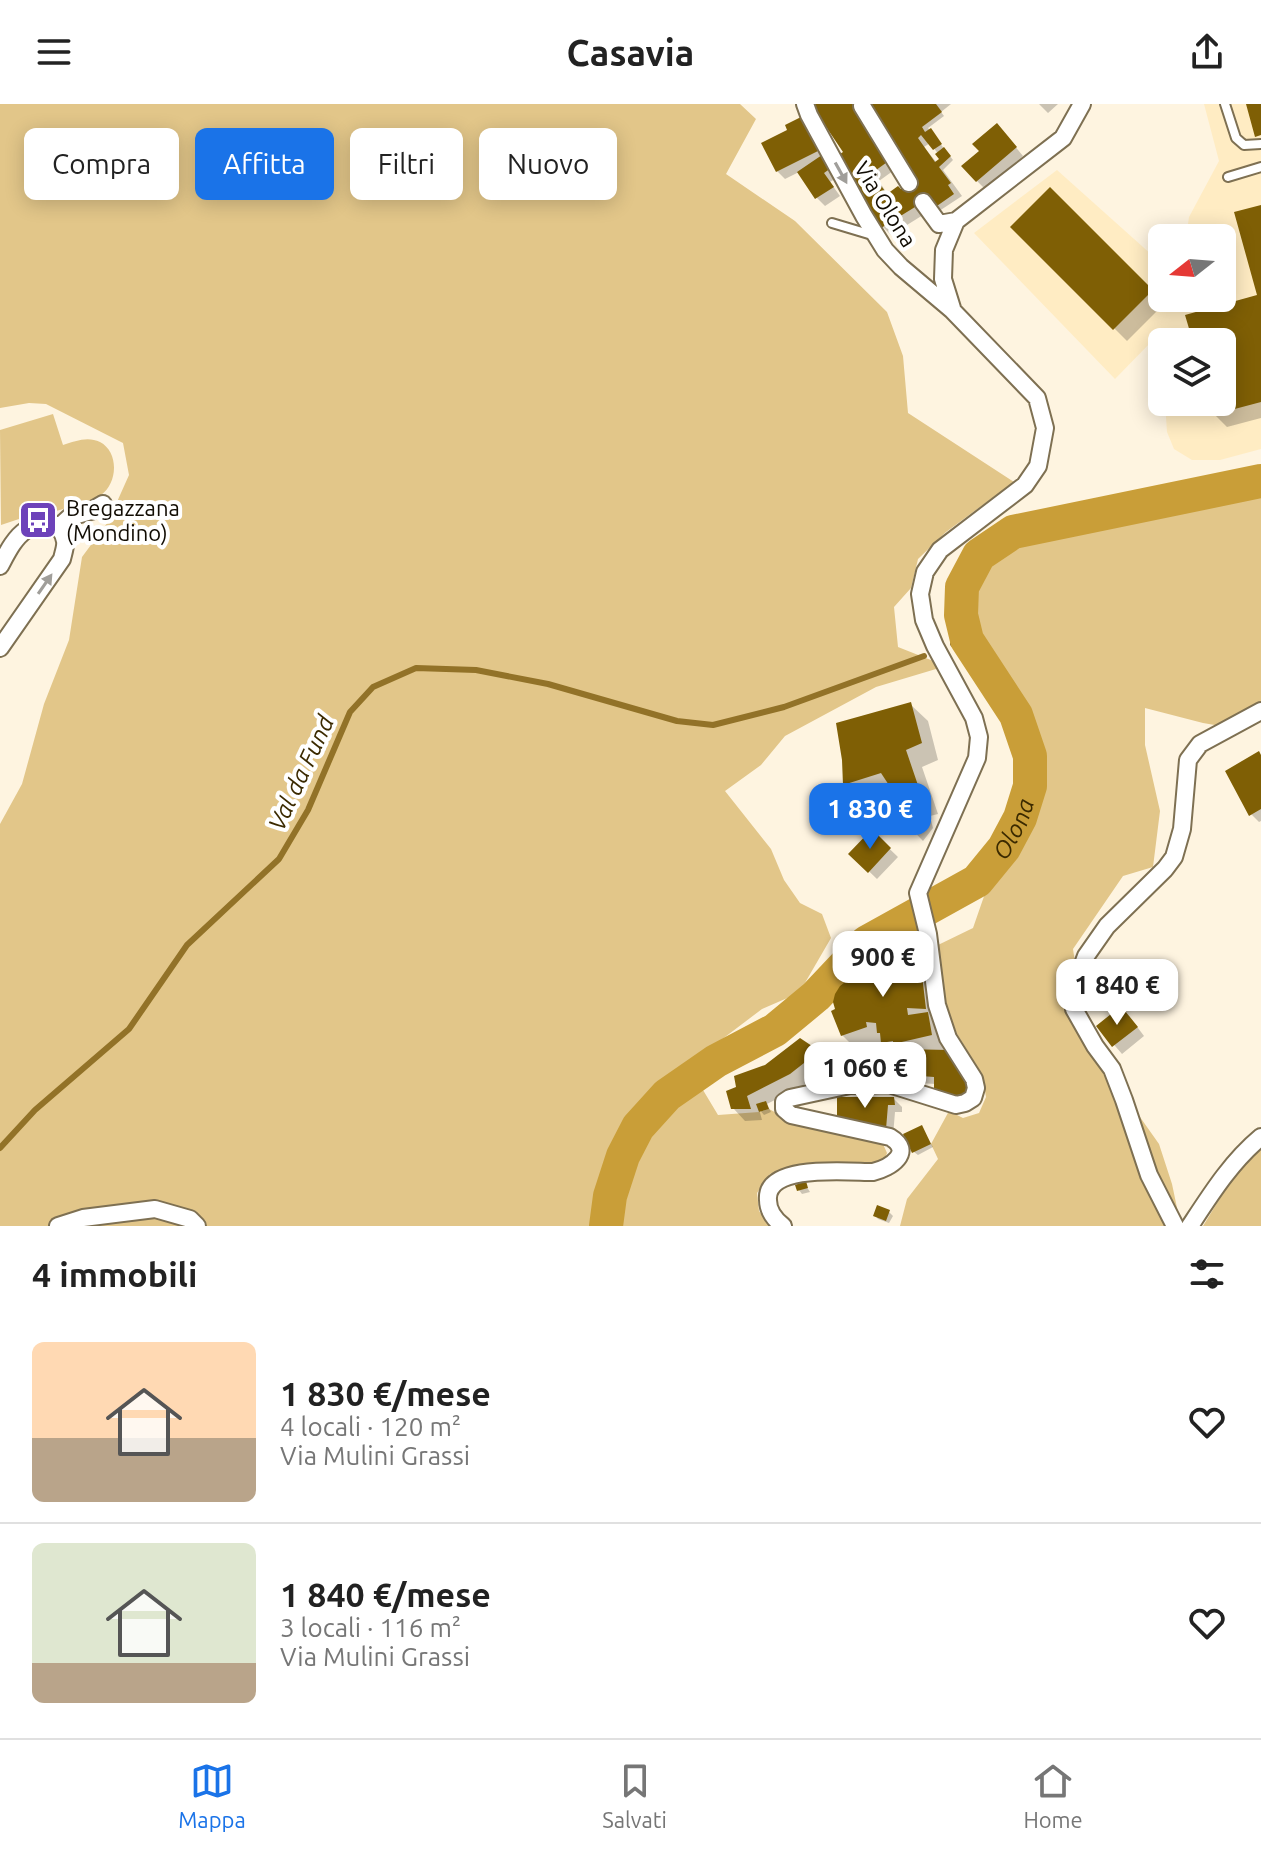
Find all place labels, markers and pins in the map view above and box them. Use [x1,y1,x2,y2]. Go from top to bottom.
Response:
place label: Bregazzana (Mondino) [66,495,180,546]
bus stop icon: Bregazzana (Mondino) [17,499,59,541]
pin: 1 830 € [796,783,944,851]
pin: 900 € [827,931,939,999]
pin: 1 840 € [1043,959,1191,1027]
pin: 1 060 € [791,1042,939,1110]

